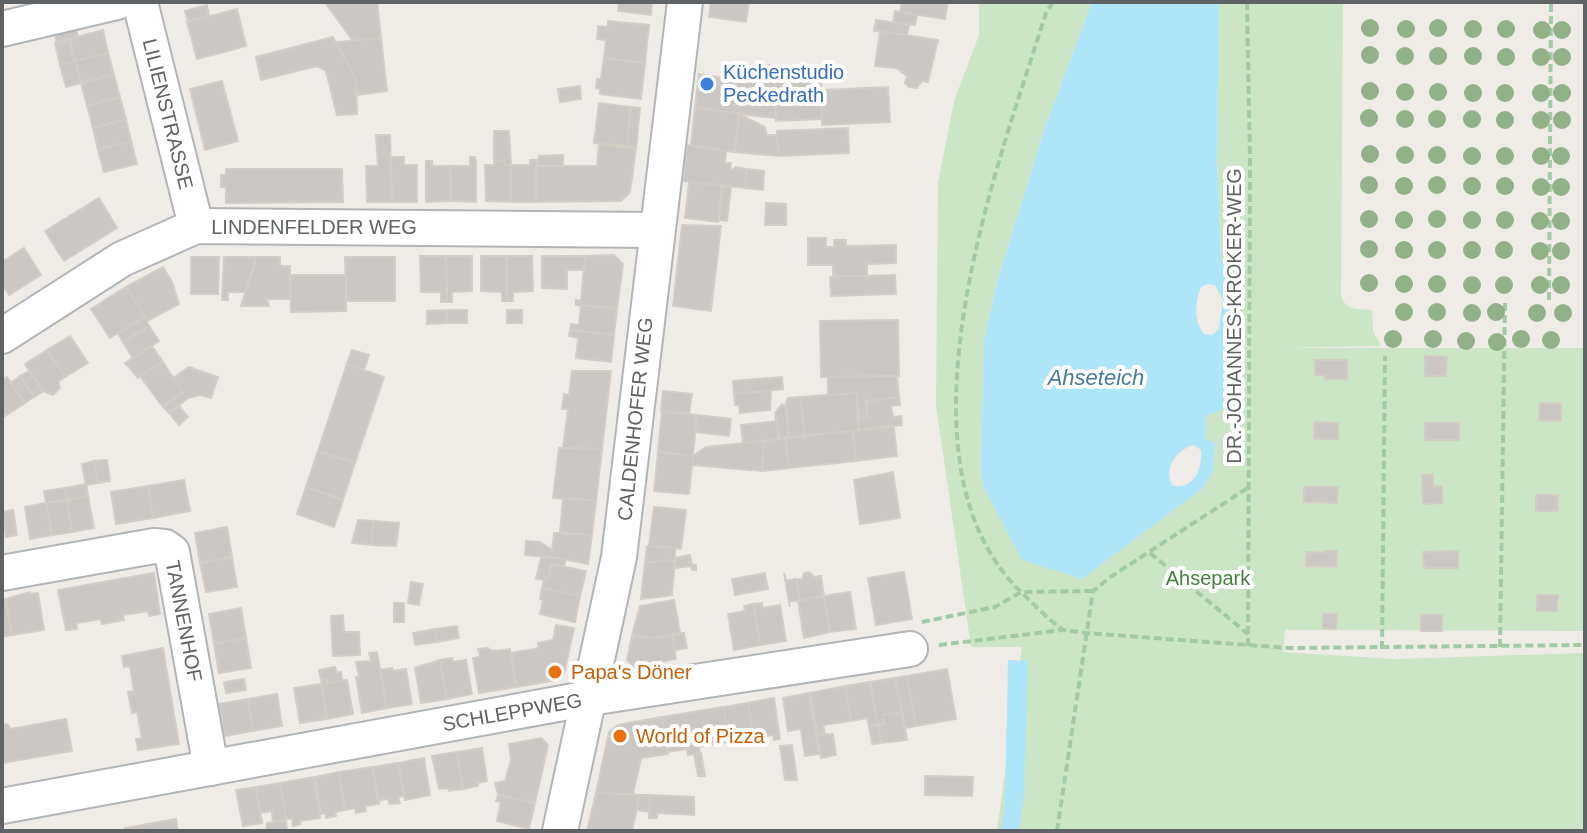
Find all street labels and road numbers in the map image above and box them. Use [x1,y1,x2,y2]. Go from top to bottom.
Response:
street label: LILIENSTRASSE [139,36,197,192]
street label: DR.-JOHANNES-KROKER-WEG [1223,168,1245,464]
street label: LINDENFELDER WEG [211,216,417,238]
street label: CALDENHOFER WEG [613,316,657,522]
street label: TANNENHOF [161,559,207,683]
street label: SCHLEPPWEG [441,689,583,735]

